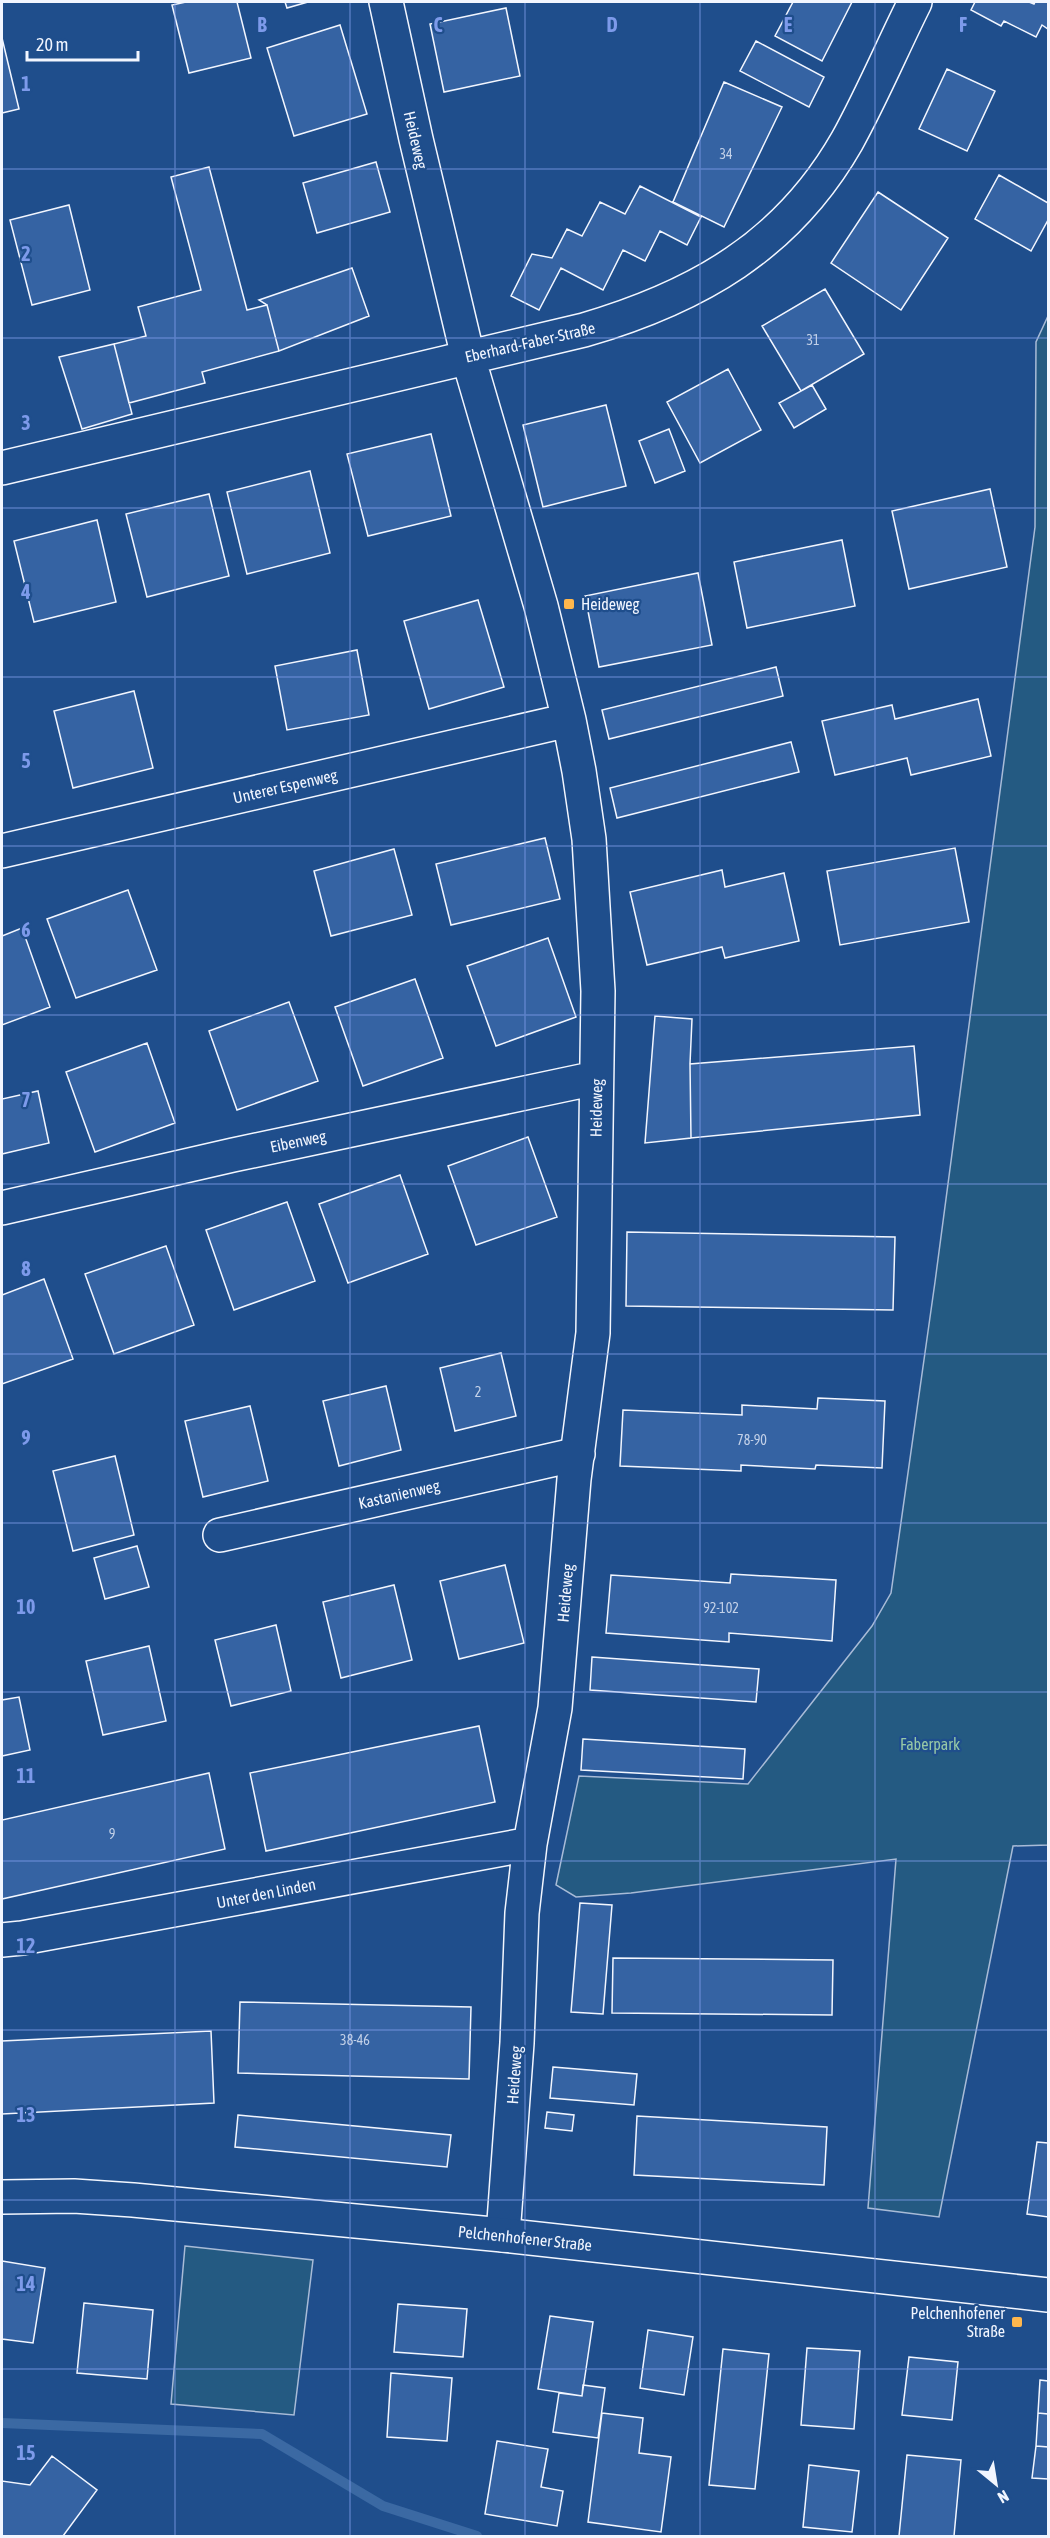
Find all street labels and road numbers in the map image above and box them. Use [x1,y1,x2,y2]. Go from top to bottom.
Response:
street label: Heideweg [400,109,431,171]
street label: Eberhard-Faber-Straße [463,318,597,366]
street label: Unterer Espenweg [231,765,339,808]
street label: Heideweg [586,1078,607,1137]
street label: Eibenweg [268,1126,328,1157]
street label: Kastanienweg [357,1476,442,1513]
street label: Heideweg [553,1563,578,1623]
street label: Unter den Linden [215,1875,317,1911]
street label: Heideweg [503,2045,526,2105]
street label: Pelchenhofener Straße [457,2222,593,2254]

